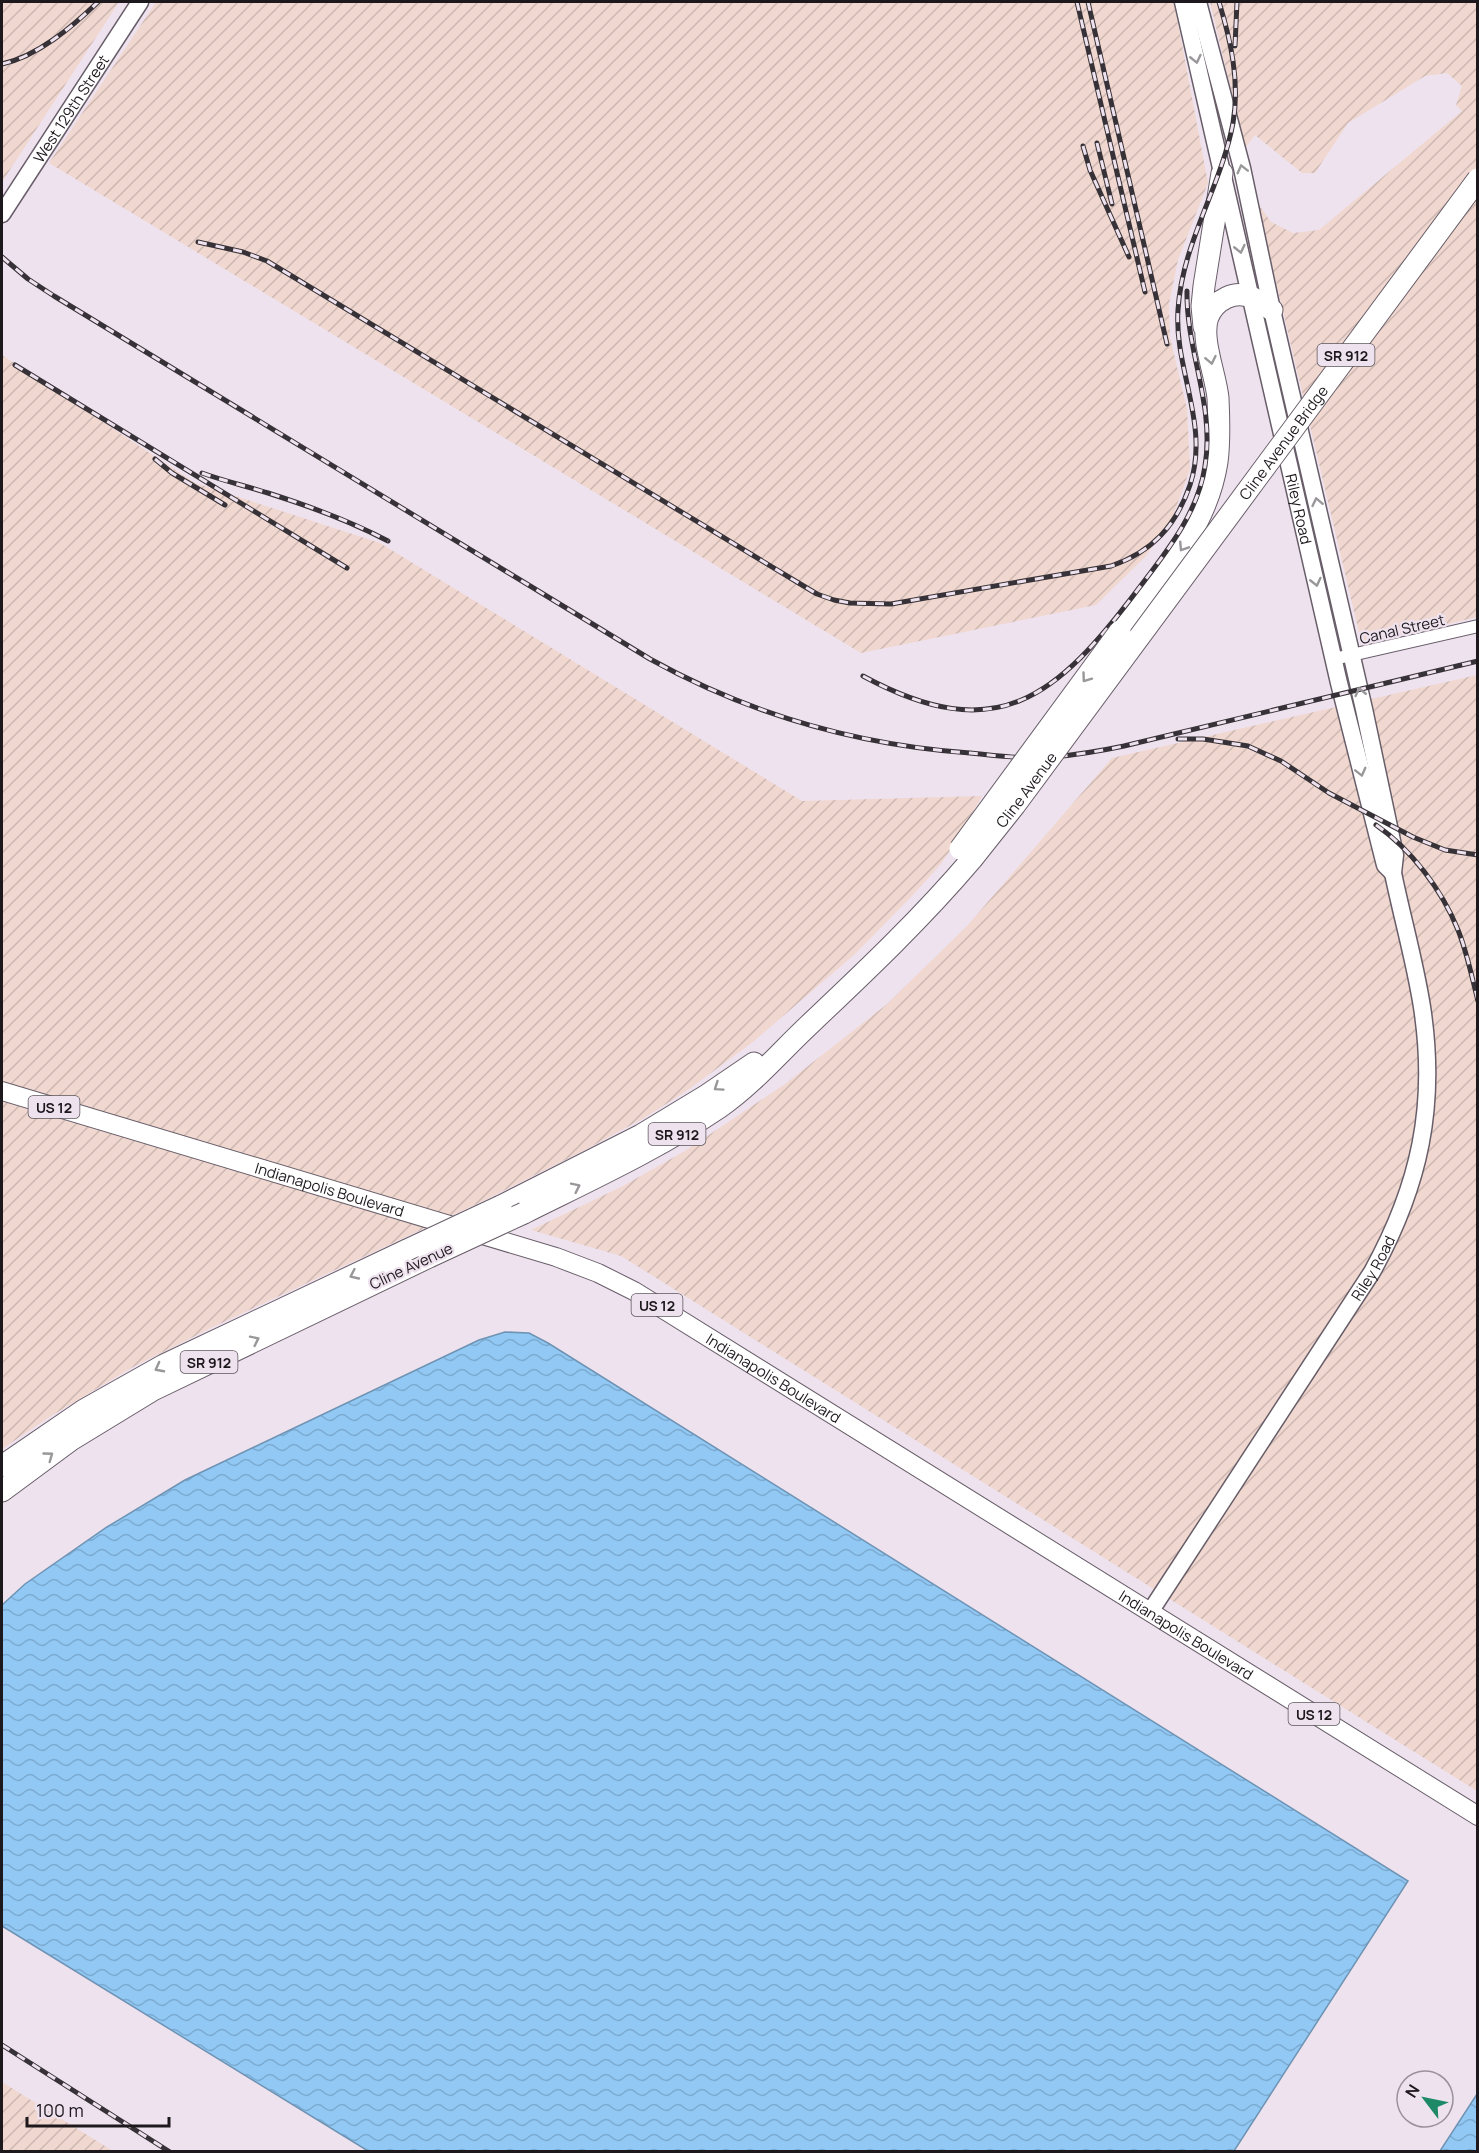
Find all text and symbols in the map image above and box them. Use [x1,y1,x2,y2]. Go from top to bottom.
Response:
street label: West 129th Street [28,50,114,166]
one-way arrow [1189,53,1202,63]
one-way arrow [1236,164,1249,174]
one-way arrow [1232,243,1245,253]
road number: SR 912 [1318,344,1374,366]
one-way arrow [1204,354,1217,364]
street label: Cline Avenue Bridge [1234,381,1333,504]
street label: Riley Road [1281,472,1317,546]
one-way arrow [1311,497,1324,507]
one-way arrow [1180,540,1191,551]
one-way arrow [1309,577,1322,587]
street label: Canal Street [1357,609,1447,649]
one-way arrow [1082,671,1093,682]
one-way arrow [1355,687,1368,697]
street label: Cline Avenue [991,747,1062,832]
one-way arrow [1354,766,1367,776]
one-way arrow [714,1080,724,1092]
road number: US 12 [28,1096,80,1118]
road number: SR 912 [648,1123,706,1145]
street label: Indianapolis Boulevard [252,1157,407,1221]
one-way arrow [570,1182,581,1194]
street label: Riley Road [1346,1232,1400,1304]
street label: Cline Avenue [366,1237,456,1294]
one-way arrow [350,1267,361,1279]
road number: US 12 [632,1294,682,1316]
street label: Indianapolis Boulevard [702,1328,845,1428]
one-way arrow [249,1336,260,1348]
road number: SR 912 [180,1351,238,1373]
one-way arrow [155,1361,166,1372]
one-way arrow [42,1452,53,1463]
street label: Indianapolis Boulevard [1115,1585,1258,1684]
road number: US 12 [1288,1703,1340,1725]
north arrow [1395,2069,1455,2129]
text: N [1400,2080,1425,2102]
scale bar [27,2090,170,2128]
text: 100 m [36,2098,84,2122]

